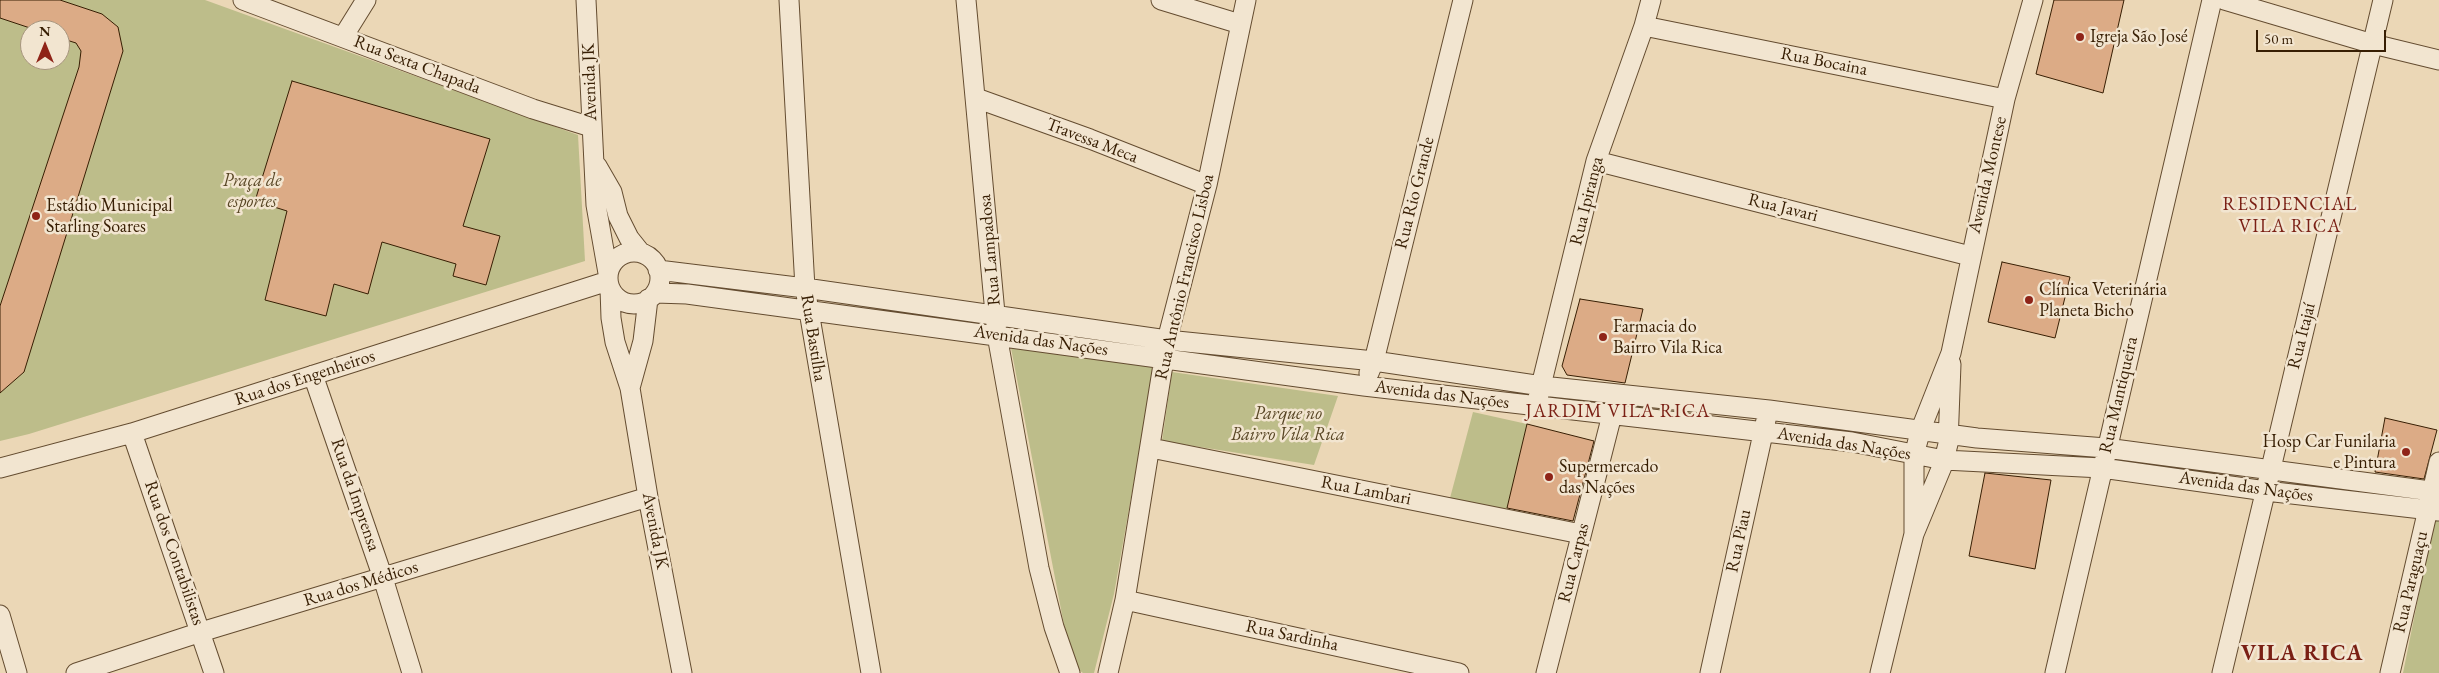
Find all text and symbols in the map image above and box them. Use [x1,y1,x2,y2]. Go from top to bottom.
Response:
north arrow [20,20,70,70]
scale bar [2259,20,2389,52]
text: N [39,22,51,40]
place label: Igreja São José [2090,26,2188,48]
text: 50 m [2264,29,2293,48]
street label: Rua Sexta Chapada [351,31,483,99]
marker: Igreja São José [2074,31,2086,43]
street label: Avenida JK [578,43,602,121]
street label: Rua Bocaina [1779,43,1869,81]
street label: Travessa Meca [1043,114,1141,168]
street label: Avenida Montese [1964,114,2012,236]
street label: Rua Rio Grande [1391,135,1439,251]
street label: Rua Ipiranga [1566,154,1608,248]
park label: Praça de esportes [223,170,281,212]
street label: Rua Antônio Francisco Lisboa [1151,172,1219,382]
street label: Rua Javari [1746,189,1820,227]
street label: Rua Lampadosa [974,193,1006,307]
district label: RESIDENCIAL VILA RICA [2221,194,2359,238]
place label: Estádio Municipal Starling Soares [46,195,173,238]
marker: Estádio Municipal Starling Soares [30,210,42,222]
place label: Clínica Veterinária Planeta Bicho [2039,279,2167,322]
street label: Rua Bastilha [795,293,831,383]
marker: Clínica Veterinária Planeta Bicho [2023,294,2035,306]
street label: Rua Itajaí [2283,301,2321,371]
place label: Farmacia do Bairro Vila Rica [1613,316,1722,358]
street label: Avenida das Nações [973,321,1109,361]
marker: Farmacia do Bairro Vila Rica [1597,331,1609,343]
street label: Rua Mantiqueira [2095,334,2143,456]
street label: Rua dos Engenheiros [232,345,378,411]
street label: Avenida das Nações [1374,376,1510,414]
district label: JARDIM VILA RICA [1524,401,1712,423]
park label: Parque no Bairro Vila Rica [1231,403,1345,446]
street label: Avenida das Nações [1775,423,1913,465]
place label: Hosp Car Funilaria e Pintura [2262,431,2396,474]
street label: Rua da Imprensa [326,436,384,554]
marker: Hosp Car Funilaria e Pintura [2400,446,2412,458]
place label: Supermercado das Nações [1559,456,1659,498]
street label: Avenida das Nações [2178,467,2314,507]
marker: Supermercado das Nações [1543,471,1555,483]
street label: Rua Lambari [1319,472,1413,510]
street label: Rua dos Contabilistas [139,478,209,628]
street label: Avenida JK [637,491,673,571]
street label: Rua Piau [1722,507,1756,575]
street label: Rua Carpas [1554,521,1594,605]
street label: Rua Paraguaçu [2389,529,2433,635]
street label: Rua dos Médicos [301,556,421,612]
street label: Rua Sardinha [1244,616,1340,656]
district label: VILA RICA [2240,641,2364,667]

